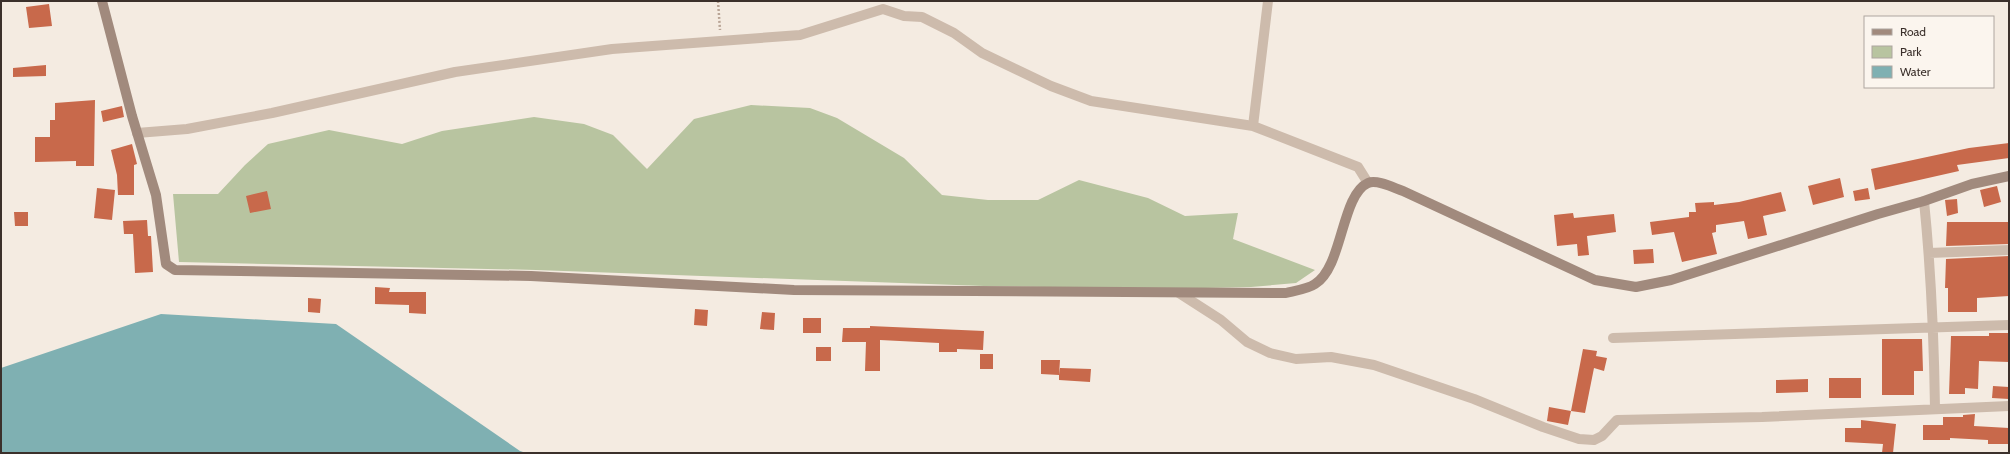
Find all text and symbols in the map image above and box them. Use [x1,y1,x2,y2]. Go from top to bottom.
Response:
legend [1864,16,1994,88]
text: Road [1900,24,1926,39]
text: Park [1900,44,1922,59]
text: Water [1900,64,1931,79]

